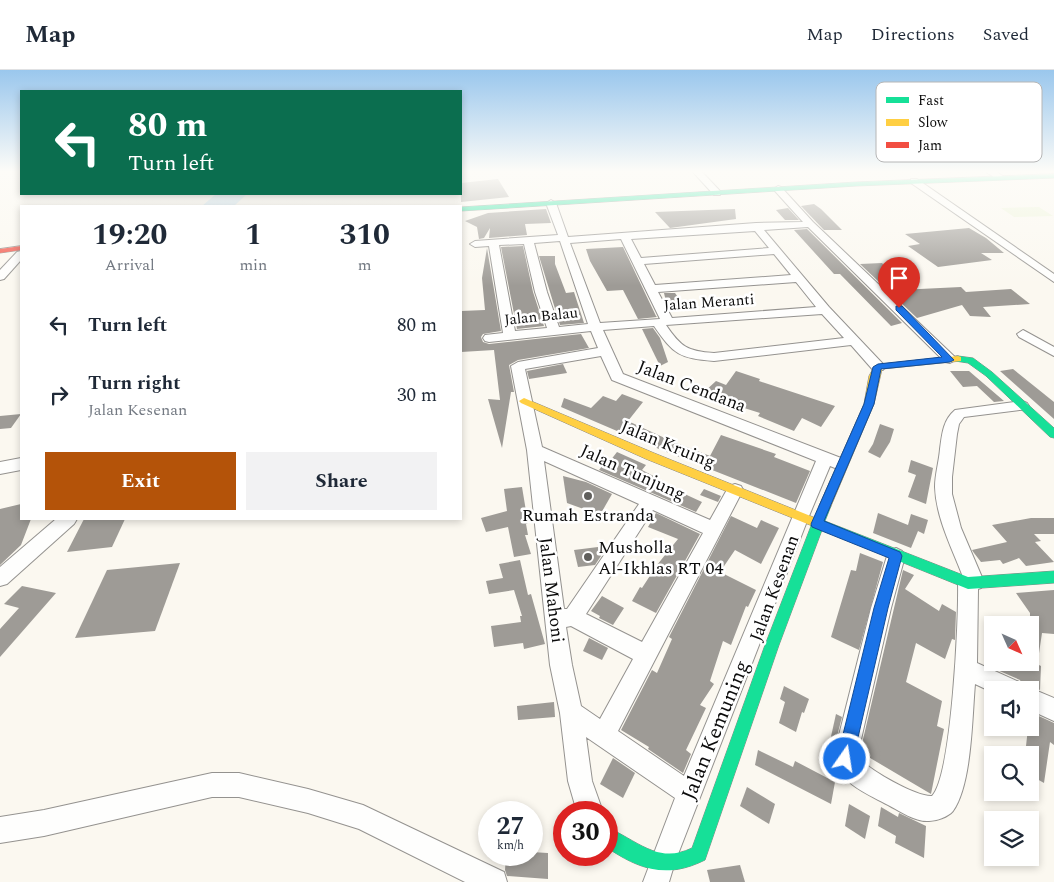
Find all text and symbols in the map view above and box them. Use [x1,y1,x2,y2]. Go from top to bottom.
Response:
text: Map [25,17,75,53]
text: Map [807,21,843,48]
text: Directions [871,21,955,48]
text: Saved [983,21,1029,48]
legend [876,82,1042,162]
text: Fast [918,90,944,111]
text: 80 m [128,99,208,152]
icon: left [45,110,110,175]
text: Slow [918,112,948,133]
text: Jam [918,135,942,156]
text: Turn left [128,147,214,180]
text: 19:20 [92,212,167,258]
text: 1 [245,212,262,258]
text: 310 [339,212,390,258]
text: Arrival [105,253,155,277]
text: min [239,253,267,277]
text: m [358,253,372,277]
pin [878,257,920,308]
icon: arrive [885,264,913,292]
street label: Jalan Meranti [663,288,755,317]
street label: Jalan Balau [503,301,579,332]
icon: left [45,311,73,339]
text: Turn left [88,311,167,340]
text: 80 m [397,311,437,340]
street label: Jalan Cendana [633,353,750,420]
text: Turn right [88,369,181,398]
icon: right [45,381,73,409]
text: 30 m [397,381,437,410]
text: Jalan Kesenan [88,398,187,422]
street label: Jalan Kruing [616,413,719,476]
street label: Jalan Tunjung [576,437,690,508]
button: Exit [45,452,236,510]
button: Share [246,452,437,510]
marker: Rumah Estranda [582,490,594,502]
place label: Rumah Estranda [522,502,654,529]
street label: Jalan Kesenan [743,531,806,645]
place label: Musholla Al-Ikhlas RT 04 [598,534,723,582]
street label: Jalan Mahoni [532,536,571,645]
marker: Musholla Al-Ikhlas RT 04 [582,551,594,563]
north arrow [984,616,1039,671]
map controls [984,616,1039,866]
street label: Jalan Kemuning [673,655,759,805]
button: sound [984,681,1039,736]
position arrow [818,732,870,784]
button: search [984,746,1039,801]
speed limit sign: 30 [553,801,618,866]
text: 27 [496,808,525,846]
button: layers [984,811,1039,866]
text: km/h [497,836,524,855]

